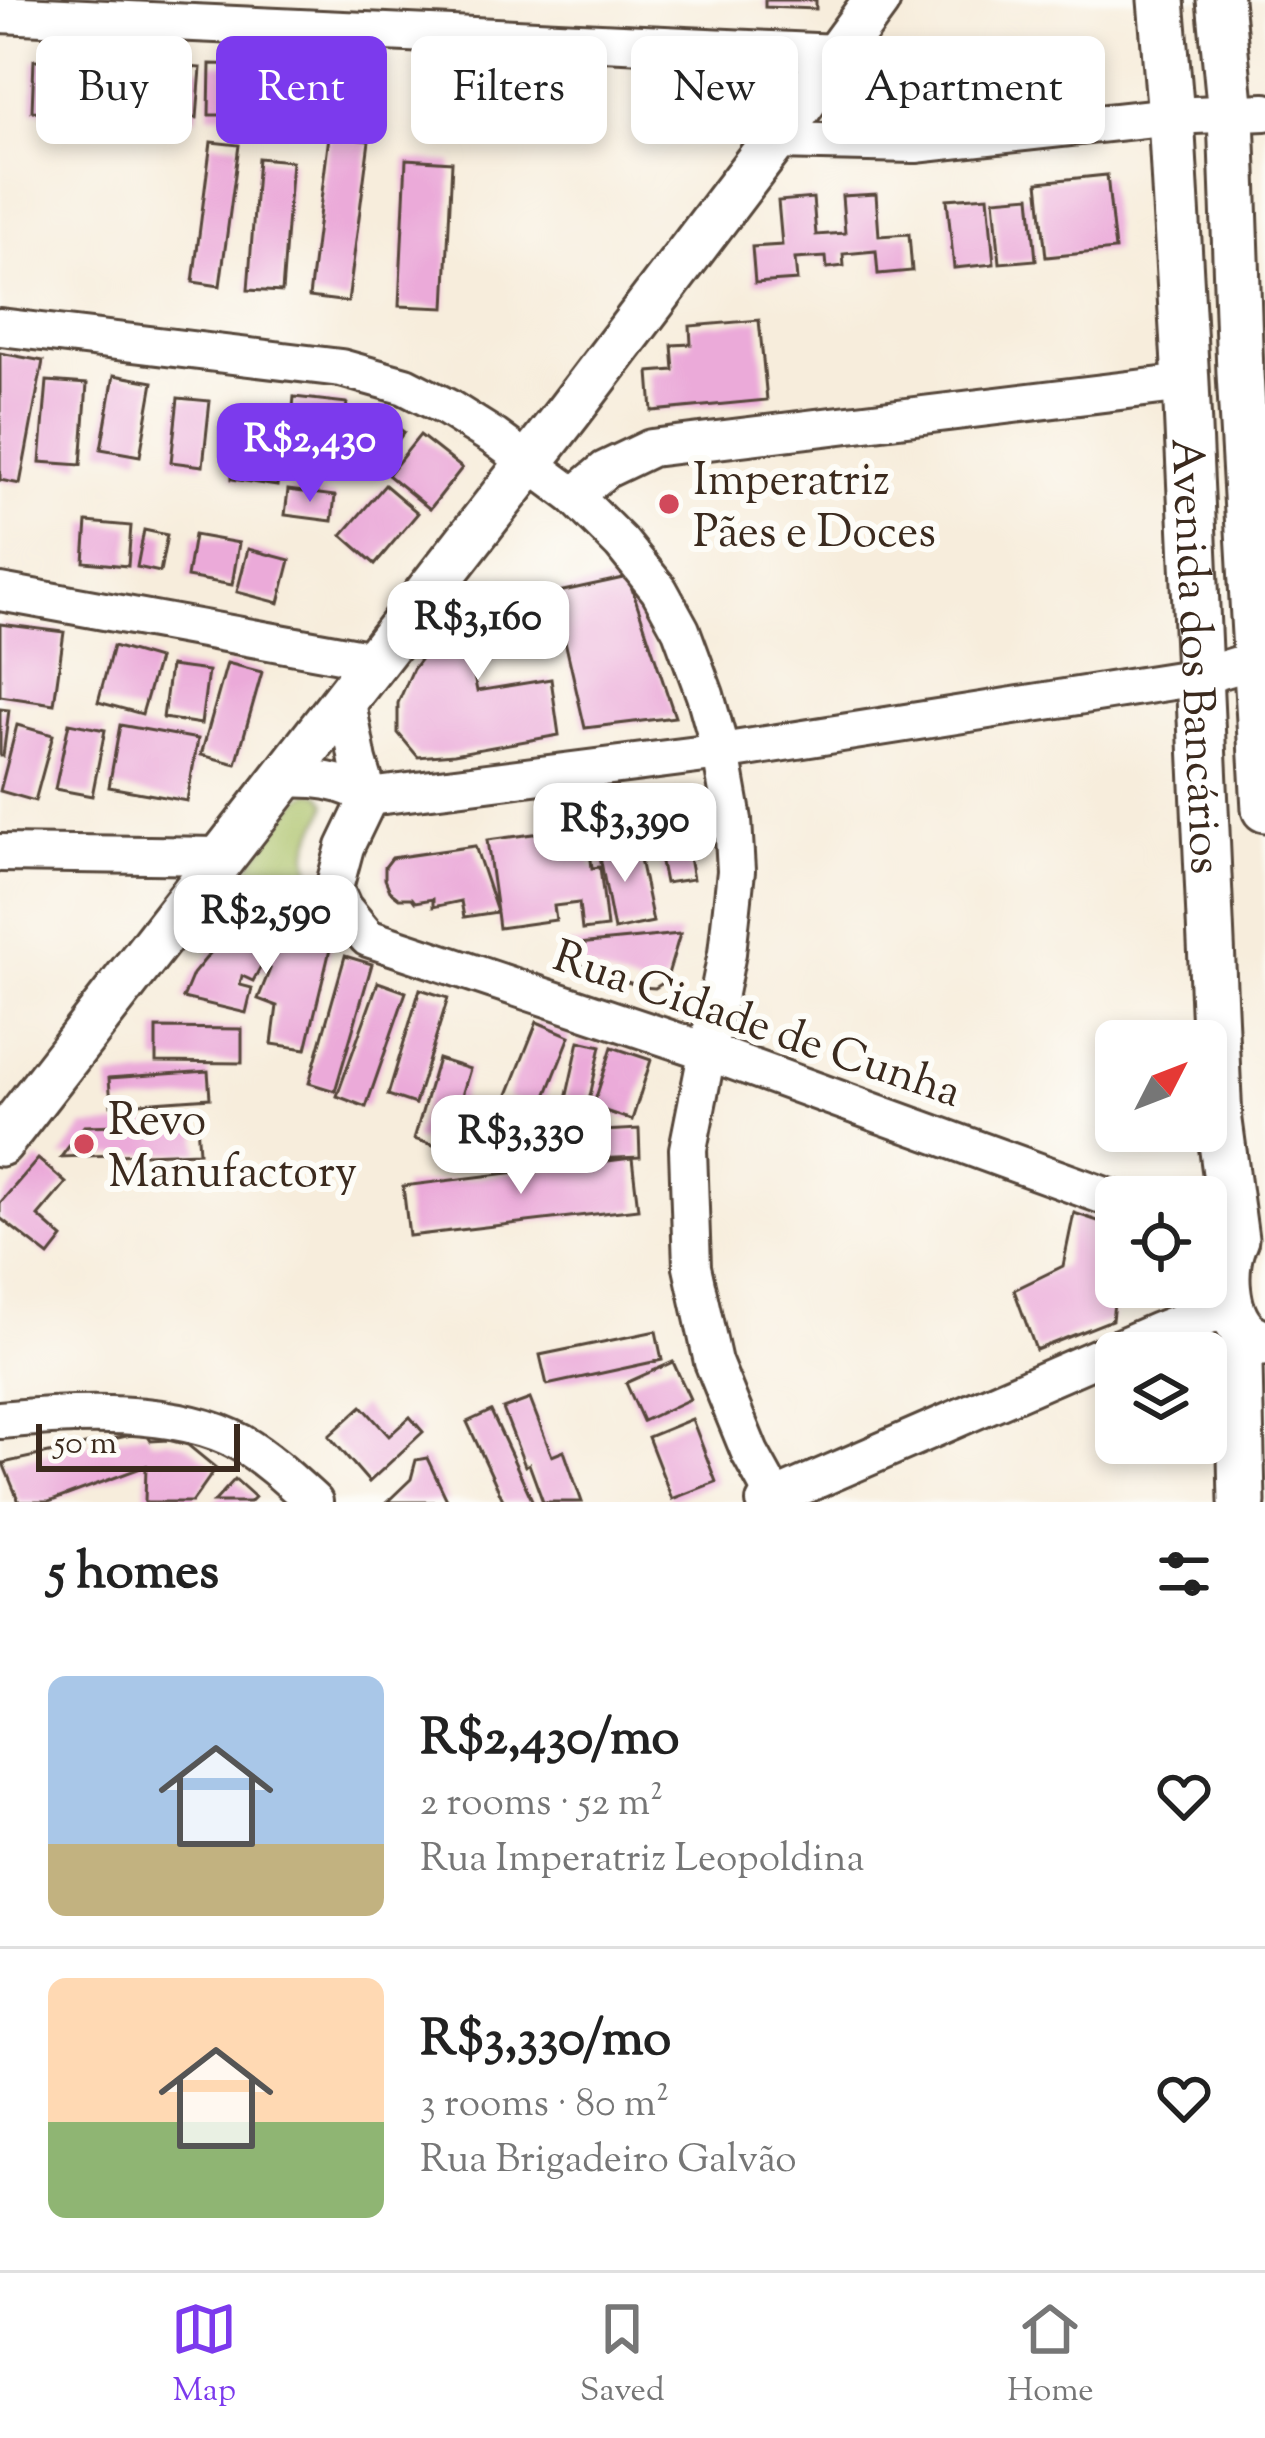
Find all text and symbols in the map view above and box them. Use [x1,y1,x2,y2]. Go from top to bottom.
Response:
chip: Buy [36,36,192,144]
chip: Rent [216,36,387,144]
chip: Filters [411,36,607,144]
chip: New [631,36,798,144]
chip: Apartment [822,36,1105,144]
pin: R$2,430 [199,403,421,505]
text: R$2,430 [244,414,376,470]
street label: Avenida dos Bancários [1150,437,1235,876]
place label: Imperatriz Pães e Doces [693,451,936,568]
marker: Imperatriz Pães e Doces [656,491,682,517]
pin: R$3,160 [367,581,589,683]
text: R$3,160 [414,592,542,648]
pin: R$3,390 [514,783,736,885]
text: R$3,390 [560,794,690,850]
pin: R$2,590 [155,875,377,977]
text: R$2,590 [201,886,331,942]
street label: Rua Cidade de Cunha [544,927,969,1127]
north arrow [1095,1020,1227,1152]
map controls [1095,1020,1227,1464]
place label: Revo Manufactory [108,1091,357,1208]
pin: R$3,330 [410,1095,632,1197]
text: R$3,330 [458,1106,584,1162]
marker: Revo Manufactory [71,1131,97,1157]
button: locate [1095,1176,1227,1308]
button: layers [1095,1332,1227,1464]
scale bar [36,1418,240,1471]
text: 50 m [54,1421,117,1469]
text: 5 homes [48,1538,219,1611]
icon: filters [1151,1541,1217,1607]
text: R$2,430/mo [420,1704,680,1777]
icon: home [144,1724,288,1868]
icon: heart [1151,1763,1217,1829]
text: 2 rooms · 52 m² [420,1777,663,1833]
text: Rua Imperatriz Leopoldina [420,1833,864,1889]
text: R$3,330/mo [420,2005,671,2078]
icon: home [144,2026,288,2170]
icon: heart [1151,2065,1217,2131]
text: 3 rooms · 80 m² [420,2078,669,2134]
text: Rua Brigadeiro Galvão [420,2134,797,2190]
tab: Map [171,2296,237,2416]
tab: Saved [580,2296,665,2416]
tab: Home [1007,2296,1094,2416]

